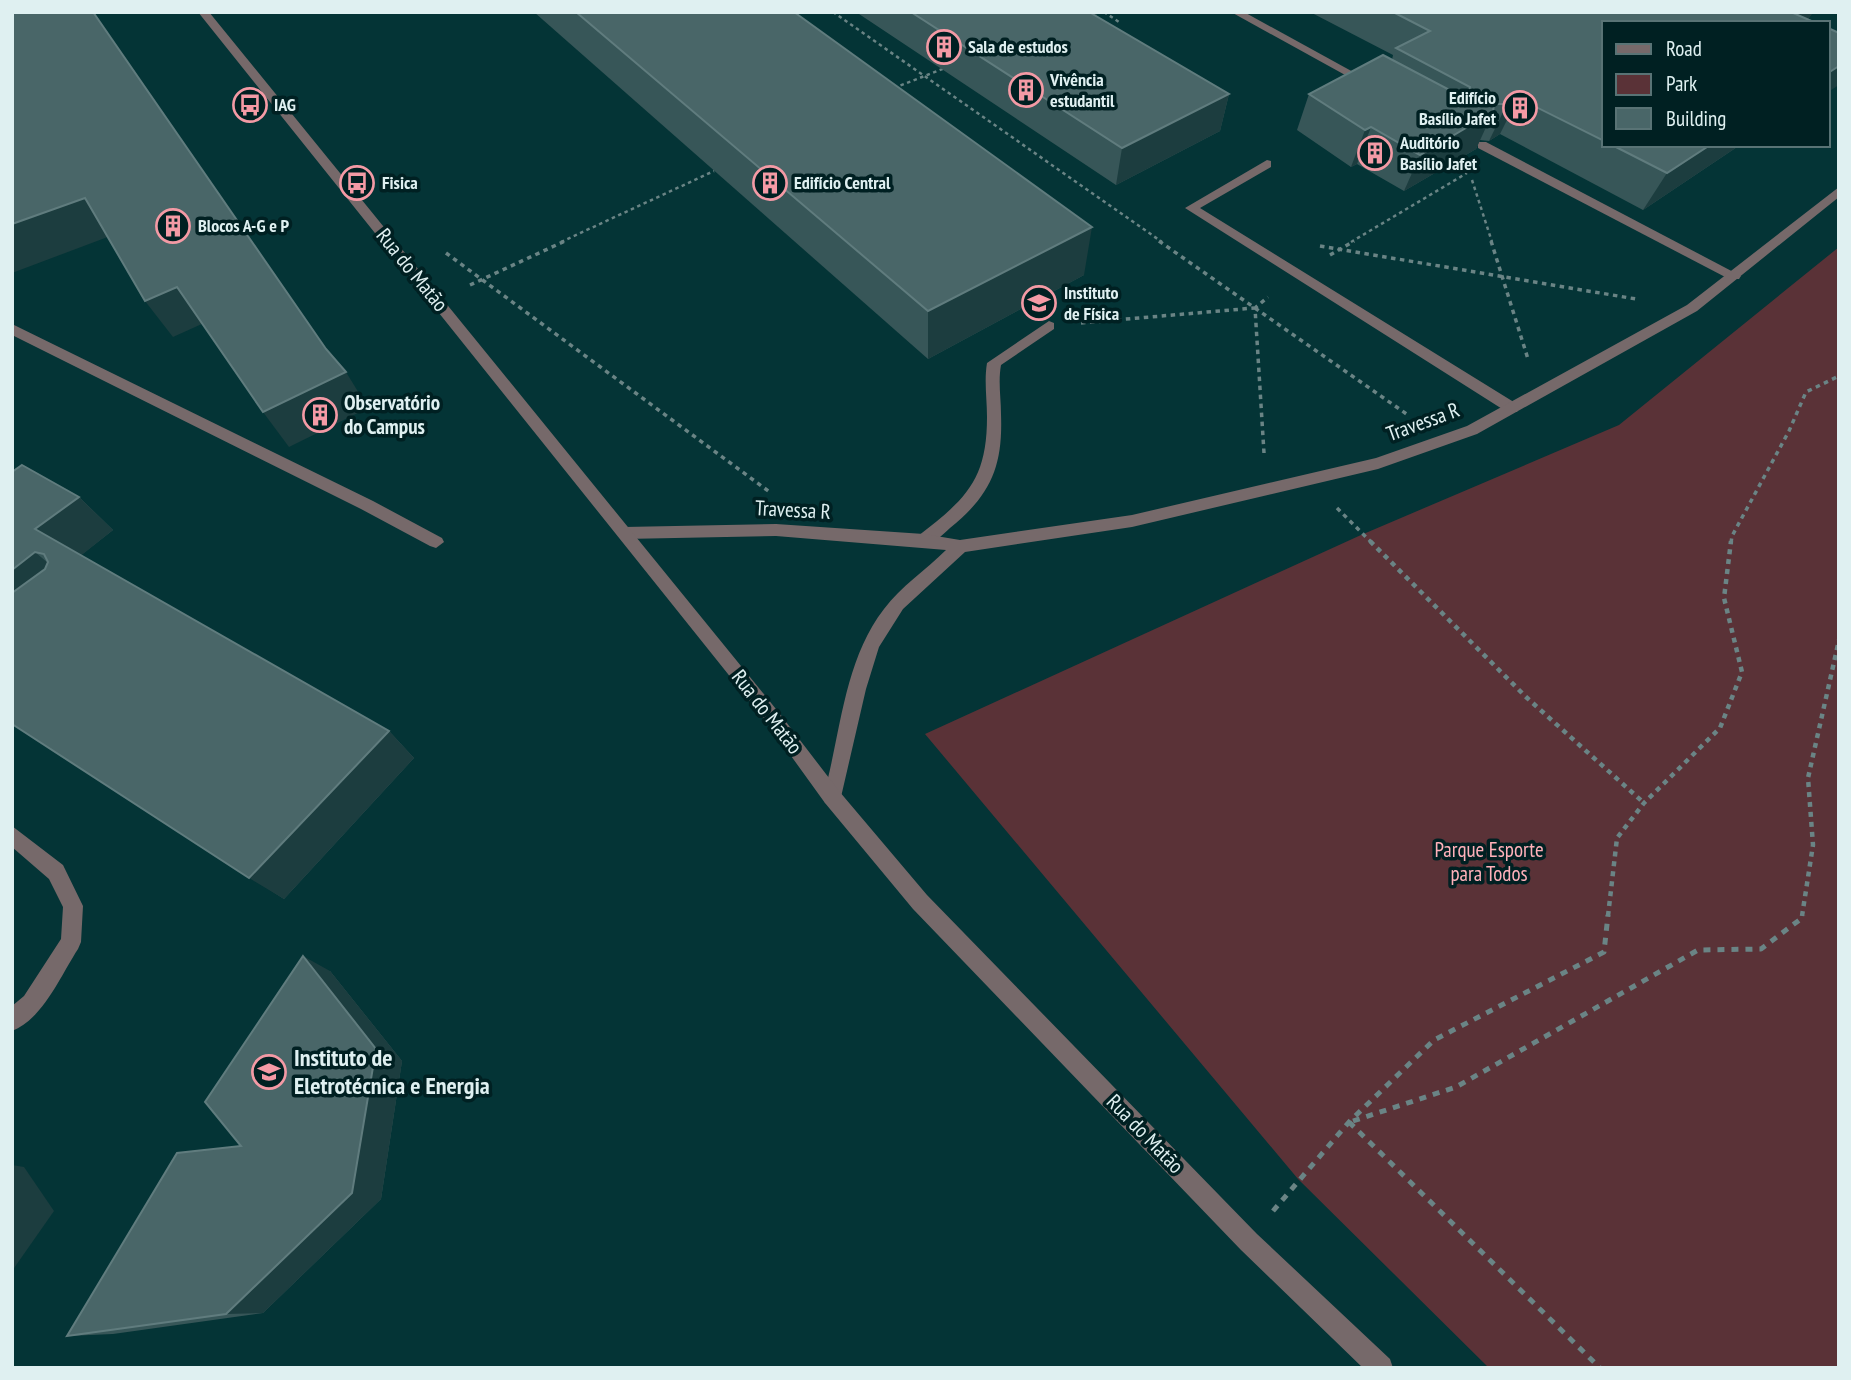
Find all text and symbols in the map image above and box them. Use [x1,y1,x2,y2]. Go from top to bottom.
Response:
legend [1602,21,1830,147]
building icon: Sala de estudos [925,28,963,66]
place label: Sala de estudos [968,35,1068,58]
text: Road [1666,35,1702,62]
place label: Vivência estudantil [1049,68,1115,112]
text: Park [1666,70,1697,97]
building icon: Vivência estudantil [1007,71,1045,109]
bus stop icon: IAG [231,86,269,124]
place label: Edifício Basílio Jafet [1419,86,1497,130]
building icon: Edifício Basílio Jafet [1501,89,1539,127]
place label: IAG [274,93,296,116]
text: Building [1666,105,1726,132]
place label: Auditório Basílio Jafet [1399,131,1478,175]
building icon: Auditório Basílio Jafet [1356,134,1394,172]
bus stop icon: Fisica [338,164,376,202]
building icon: Edifício Central [751,164,789,202]
place label: Fisica [382,171,418,194]
place label: Edifício Central [794,171,891,194]
building icon: Blocos A-G e P [154,207,192,245]
place label: Blocos A-G e P [198,214,290,237]
street label: Rua do Matão [371,222,454,317]
place label: Instituto de Física [1064,281,1119,325]
school or university icon: Instituto de Física [1020,284,1058,322]
place label: Observatório do Campus [344,389,440,440]
building icon: Observatório do Campus [301,396,339,434]
street label: Travessa R [1383,396,1463,447]
street label: Travessa R [755,494,832,525]
street label: Rua do Matão [726,664,809,759]
park label: Parque Esporte para Todos [1434,836,1544,887]
place label: Instituto de Eletrotécnica e Energia [294,1042,490,1101]
school or university icon: Instituto de Eletrotécnica e Energia [250,1053,288,1091]
street label: Rua do Matão [1101,1088,1190,1179]

